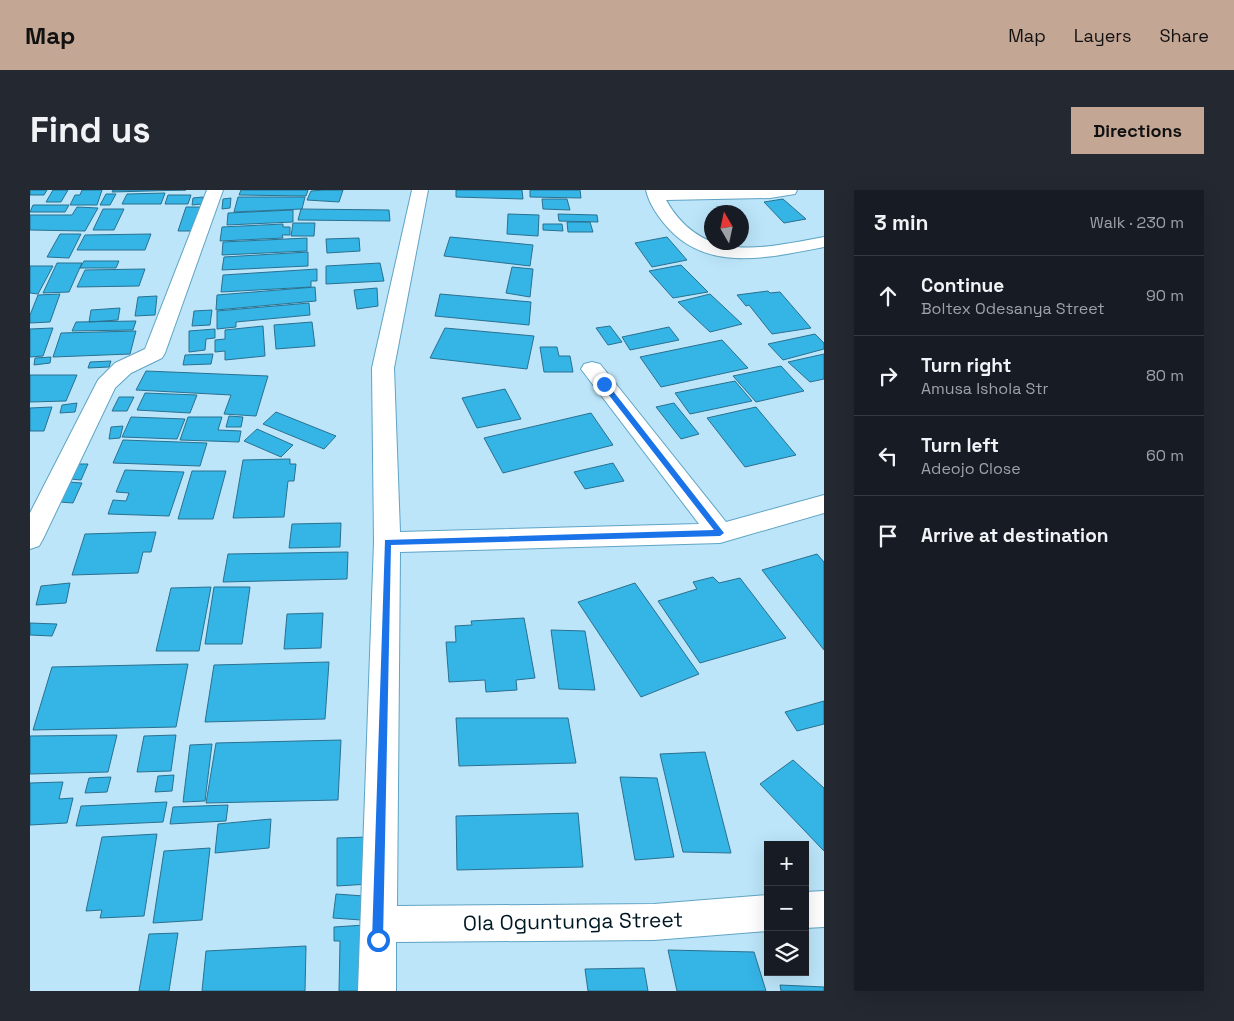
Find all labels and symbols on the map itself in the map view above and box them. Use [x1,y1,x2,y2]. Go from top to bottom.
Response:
north arrow [704,205,749,250]
route end [593,373,616,396]
street label: Ola Oguntunga Street [463,906,683,936]
route start [367,929,390,952]

